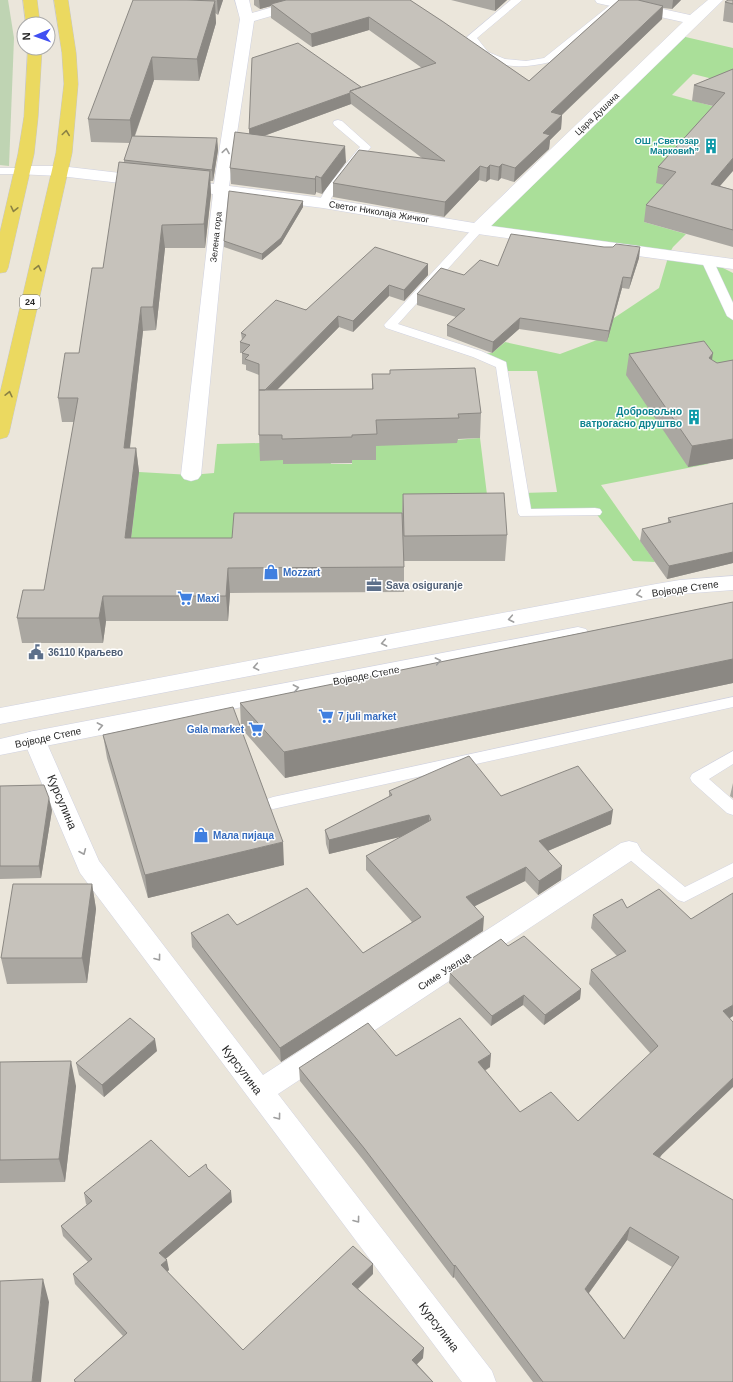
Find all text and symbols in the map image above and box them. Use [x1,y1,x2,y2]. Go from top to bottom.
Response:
north arrow [16,16,56,56]
text: N [20,32,32,41]
street label: Цара Душана [573,90,621,138]
one-way arrow [61,130,70,136]
place label: ОШ „Светозар Марковић” [635,136,699,156]
building icon: ОШ „Светозар Марковић” [702,137,720,155]
one-way arrow [221,147,230,154]
street label: Светог Николаја Жичког [328,199,430,225]
one-way arrow [10,205,19,212]
street label: Зелена гора [208,211,224,263]
one-way arrow [33,265,41,271]
road number: 24 [20,295,40,309]
one-way arrow [4,391,12,398]
place label: Добровољно ватрогасно друштво [580,406,682,429]
building icon: Добровољно ватрогасно друштво [685,408,703,426]
shop icon: Mozzart [262,563,280,581]
place label: Mozzart [283,567,321,578]
office icon: Sava osiguranje [365,576,383,594]
street label: Војводе Степе [651,578,720,599]
place label: Sava osiguranje [386,580,463,591]
supermarket icon: Maxi [176,589,194,607]
one-way arrow [636,590,642,598]
place label: Maxi [197,593,219,604]
one-way arrow [508,614,514,622]
one-way arrow [380,638,387,647]
public building icon: 36110 Краљево [27,643,45,661]
place label: 36110 Краљево [48,647,123,658]
one-way arrow [435,657,441,666]
one-way arrow [253,663,259,671]
street label: Војводе Степе [332,664,401,687]
one-way arrow [293,685,299,693]
supermarket icon: 7 juli market [317,707,335,725]
place label: 7 juli market [338,711,397,722]
supermarket icon: Gala market [247,720,265,738]
one-way arrow [97,722,103,731]
place label: Gala market [187,724,245,735]
street label: Војводе Степе [14,725,83,750]
street label: Курсулина [44,772,80,832]
shop icon: Мала пијаца [192,826,210,844]
place label: Мала пијаца [213,830,275,841]
one-way arrow [78,847,86,855]
street label: Симе Узелца [416,950,473,993]
one-way arrow [153,953,160,960]
street label: Курсулина [219,1043,265,1098]
one-way arrow [273,1113,280,1120]
one-way arrow [352,1216,359,1223]
street label: Курсулина [416,1300,462,1355]

